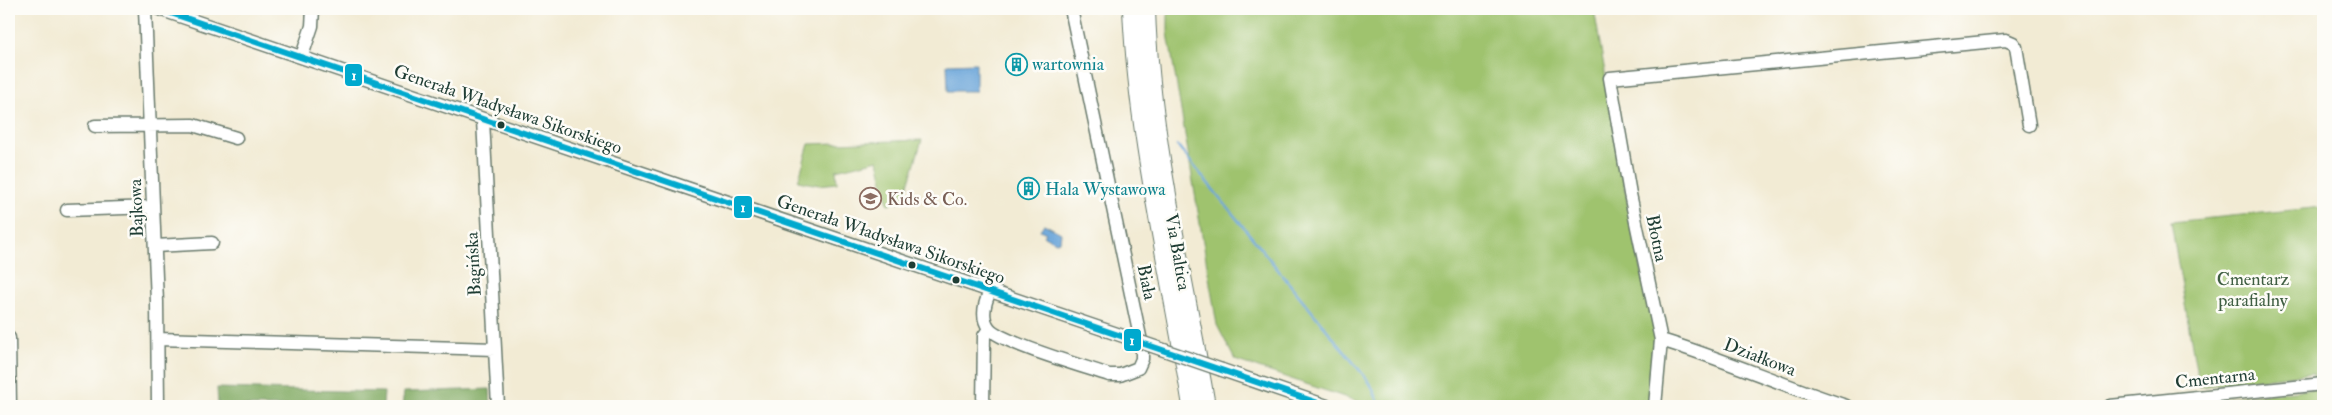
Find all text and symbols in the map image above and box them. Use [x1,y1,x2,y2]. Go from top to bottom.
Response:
building icon: wartownia [1004,52,1028,76]
place label: wartownia [1032,53,1105,76]
street label: Generała Władysława Sikorskiego [391,60,625,160]
line badge: 1 [344,63,363,87]
text: 1 [352,67,357,84]
unlabelled marker [496,120,506,130]
building icon: Hala Wystawowa [1017,177,1041,201]
street label: Bajkowa [124,178,149,238]
place label: Hala Wystawowa [1045,178,1166,201]
school or university icon: Kids & Co. [859,187,883,211]
place label: Kids & Co. [887,188,967,211]
street label: Generała Władysława Sikorskiego [774,190,1008,290]
line badge: 1 [733,195,753,219]
text: 1 [741,199,746,216]
street label: Via Baltica [1159,212,1196,293]
street label: Błotna [1640,212,1673,264]
street label: Bagińska [460,231,487,297]
unlabelled marker [907,260,917,270]
street label: Biała [1132,262,1162,303]
park label: Cmentarz parafialny [2217,268,2289,312]
unlabelled marker [951,275,961,285]
line badge: 1 [1123,328,1142,352]
text: 1 [1130,332,1135,349]
street label: Działkowa [1720,333,1800,382]
street label: Cmentarna [2174,363,2257,394]

